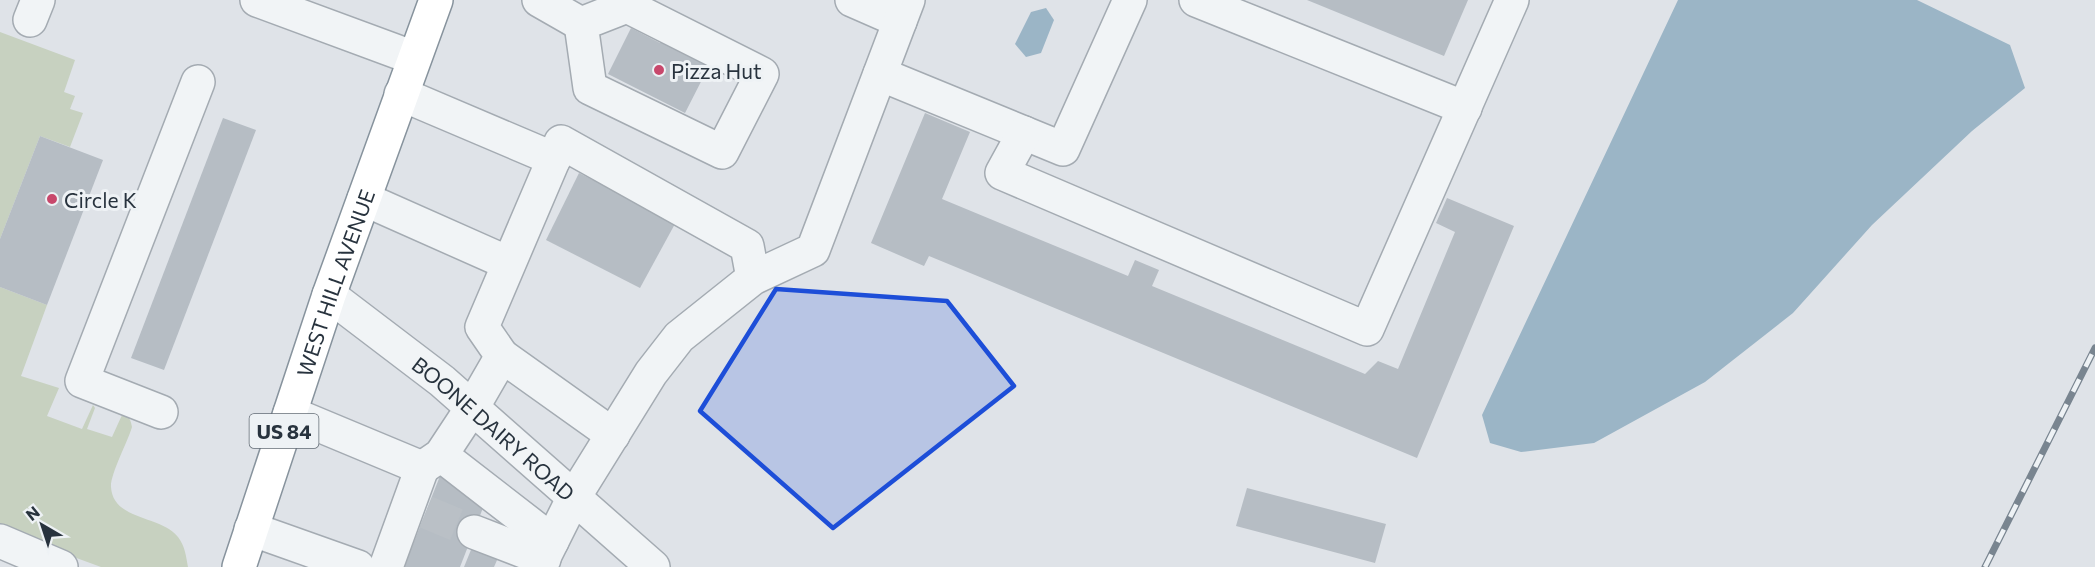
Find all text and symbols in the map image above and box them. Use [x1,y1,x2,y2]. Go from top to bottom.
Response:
place label: Pizza Hut [671,58,762,83]
marker: Pizza Hut [652,63,666,77]
street label: WEST HILL AVENUE [290,186,379,379]
place label: Circle K [64,187,137,212]
marker: Circle K [45,192,59,206]
street label: BOONE DAIRY ROAD [408,351,580,505]
road number: US 84 [250,414,318,448]
north arrow [12,495,72,555]
text: N [22,502,43,524]

